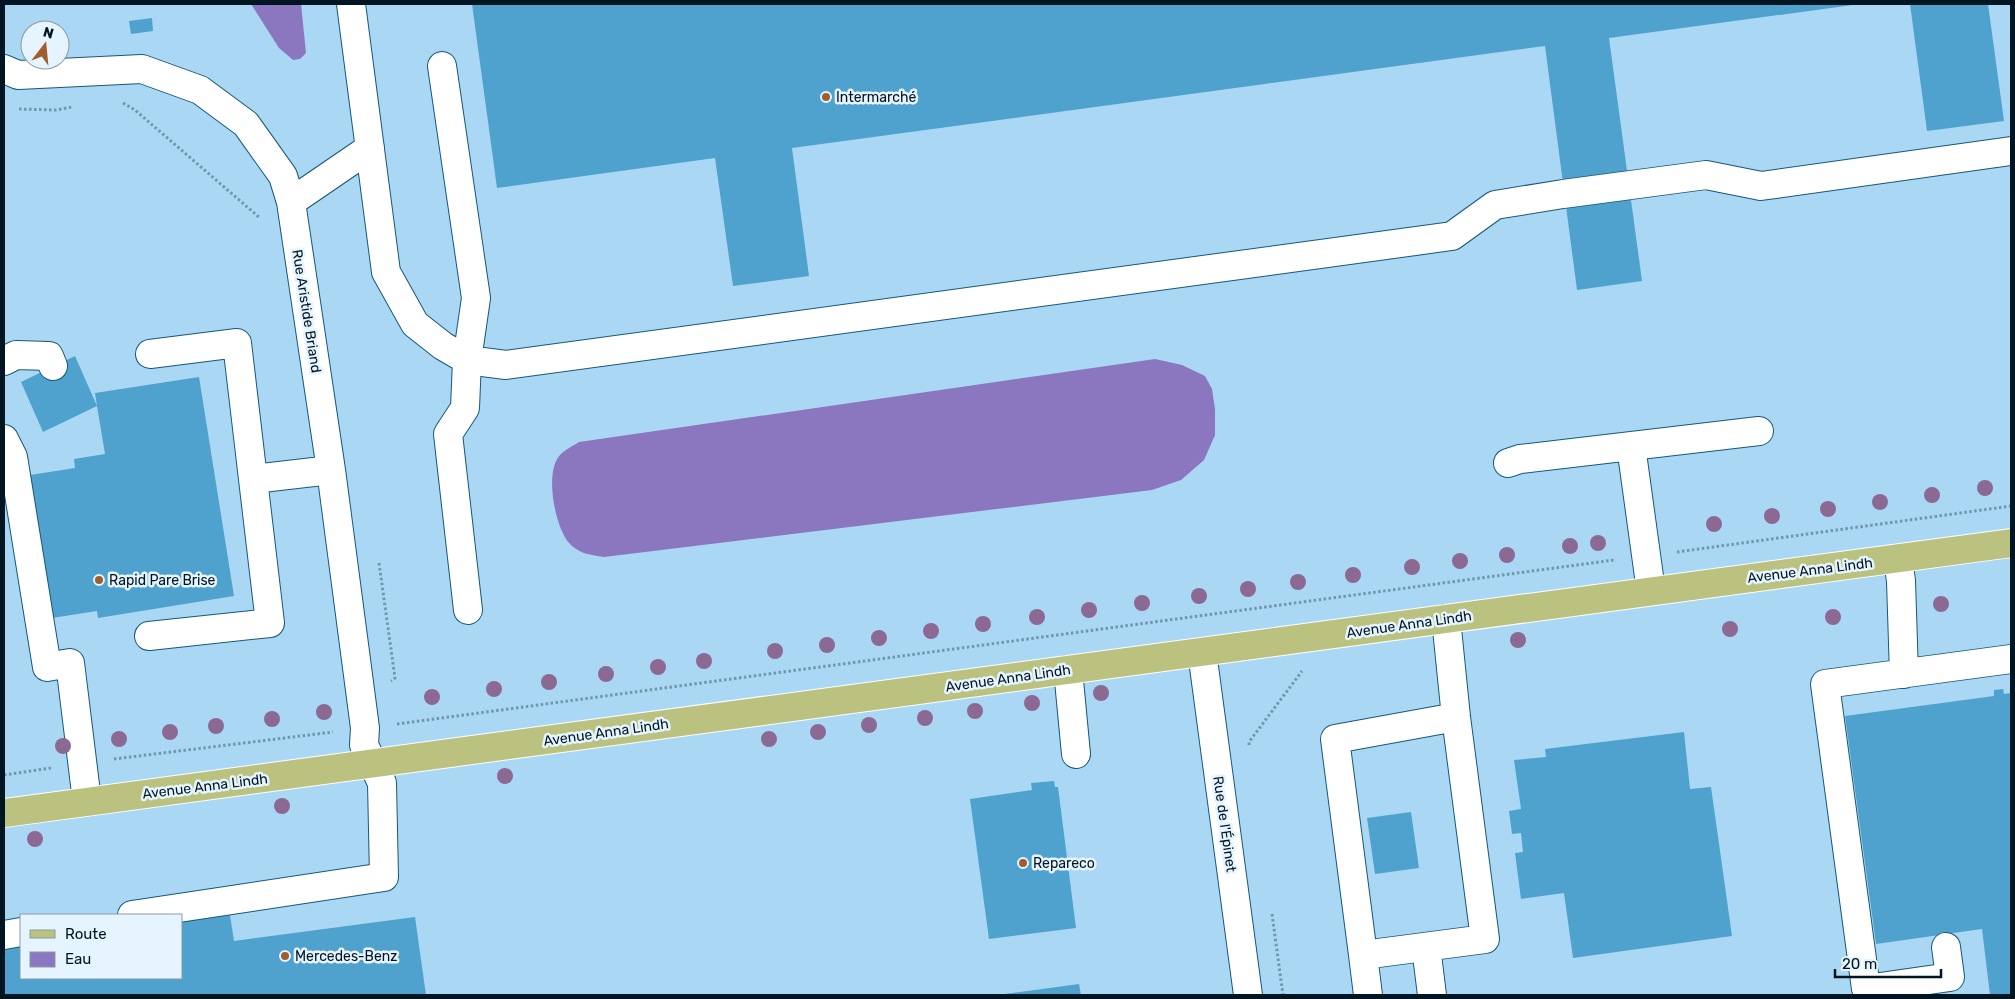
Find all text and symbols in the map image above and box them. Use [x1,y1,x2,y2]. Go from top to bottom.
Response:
north arrow [20,20,70,70]
text: N [41,23,56,43]
place label: Intermarché [836,89,916,106]
marker: Intermarché [820,91,832,103]
street label: Rue Aristide Briand [288,248,325,374]
street label: Avenue Anna Lindh [1746,554,1874,587]
place label: Rapid Pare Brise [109,572,216,589]
marker: Rapid Pare Brise [93,574,105,586]
street label: Avenue Anna Lindh [1345,607,1473,642]
street label: Avenue Anna Lindh [944,661,1072,696]
street label: Avenue Anna Lindh [542,715,670,750]
street label: Avenue Anna Lindh [141,770,269,803]
street label: Rue de l'Épinet [1209,775,1241,874]
place label: Repareco [1033,855,1095,872]
marker: Repareco [1017,857,1029,869]
legend [20,914,182,979]
text: Route [65,925,107,943]
scale bar [1835,946,1941,978]
place label: Mercedes-Benz [295,948,397,965]
text: Eau [65,950,91,968]
marker: Mercedes-Benz [279,950,291,962]
text: 20 m [1842,955,1877,973]

